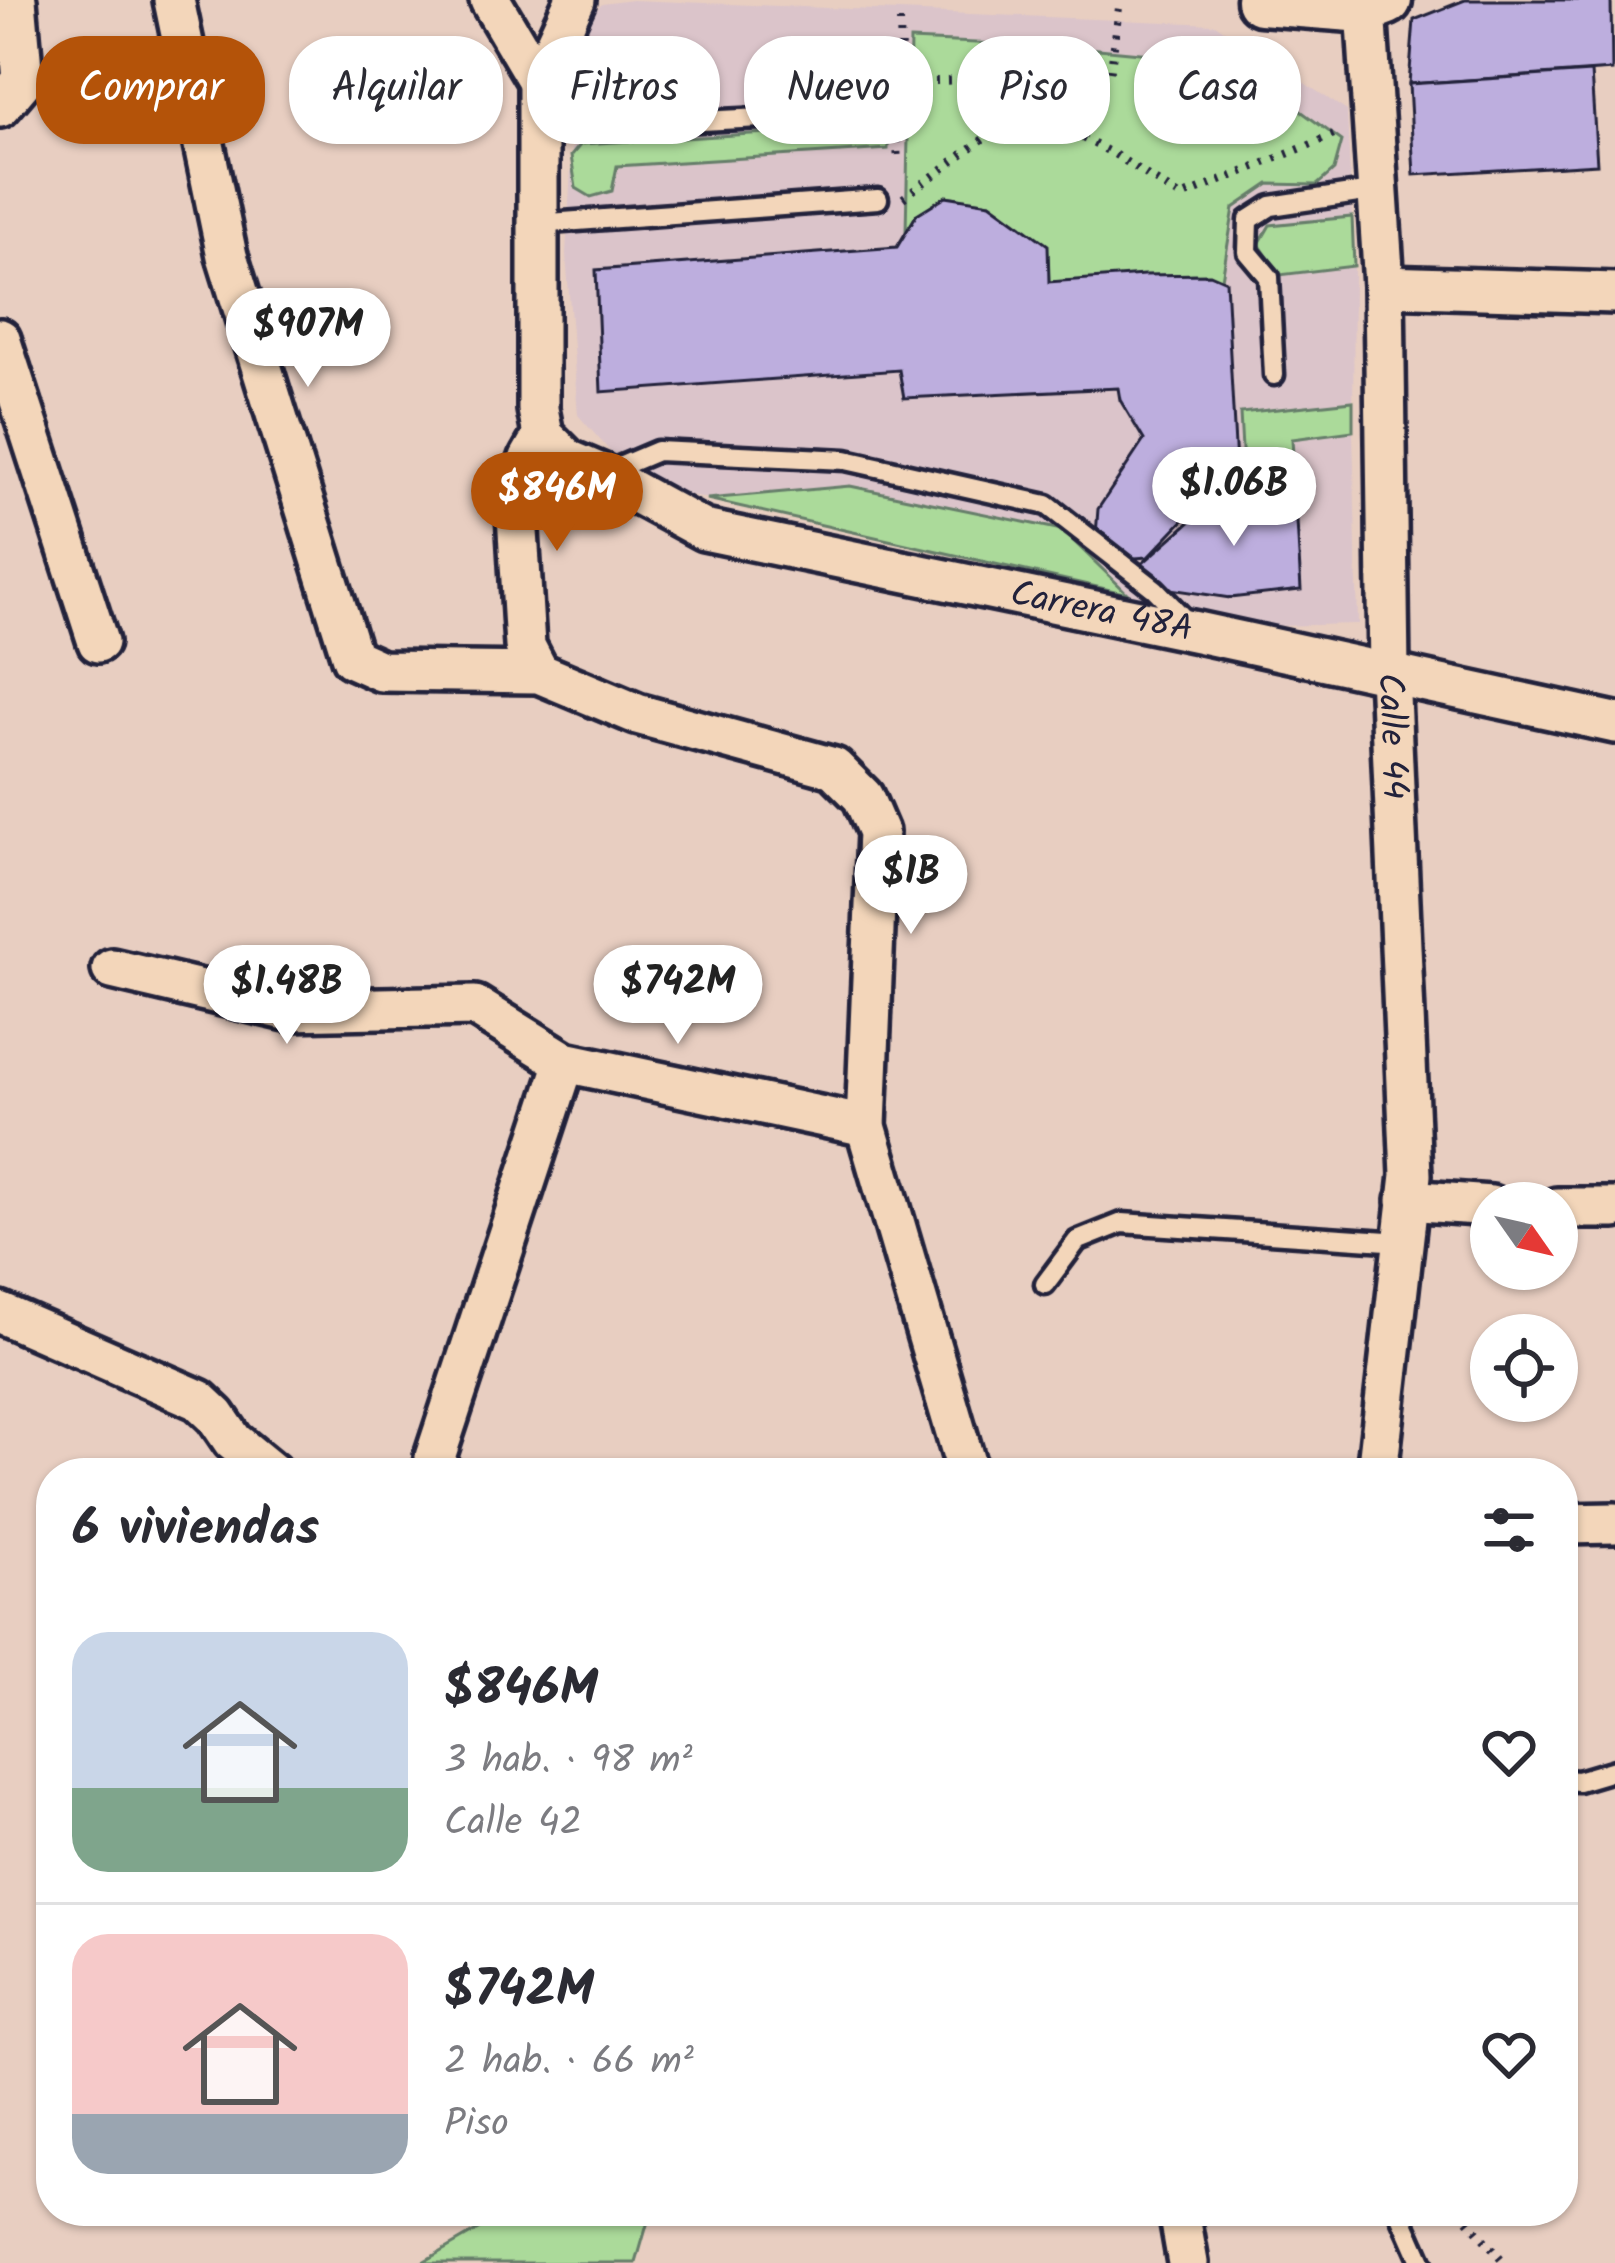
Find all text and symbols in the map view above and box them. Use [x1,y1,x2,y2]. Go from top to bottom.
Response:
chip: Comprar [36,36,265,144]
chip: Alquilar [289,36,503,144]
chip: Filtros [527,36,720,144]
chip: Nuevo [744,36,933,144]
chip: Piso [957,36,1110,144]
chip: Casa [1134,36,1301,144]
pin: $907M [224,288,392,390]
text: $907M [253,296,363,358]
pin: $1.06B [1136,447,1332,549]
pin: $846M [473,452,641,554]
text: $1.06B [1179,455,1289,517]
text: $846M [498,460,616,522]
street label: Carrera 48A [1005,566,1198,659]
street label: Calle 44 [1361,672,1423,801]
pin: $1B [853,835,969,937]
text: $1B [881,843,941,905]
pin: $1.48B [189,945,385,1047]
pin: $742M [594,945,762,1047]
text: $1.48B [231,953,343,1015]
text: $742M [621,953,735,1015]
north arrow [1470,1182,1578,1290]
map controls [1470,1182,1578,1422]
button: locate [1470,1314,1578,1422]
text: 6 viviendas [72,1490,319,1571]
icon: filters [1476,1497,1542,1563]
text: $846M [444,1650,598,1731]
icon: home [168,1680,312,1824]
icon: heart [1476,1719,1542,1785]
text: 3 hab. · 98 m² [444,1731,693,1793]
text: Calle 42 [444,1793,582,1855]
text: $742M [444,1951,594,2032]
icon: home [168,1982,312,2126]
icon: heart [1476,2021,1542,2087]
text: 2 hab. · 66 m² [444,2032,694,2094]
text: Piso [444,2094,509,2156]

